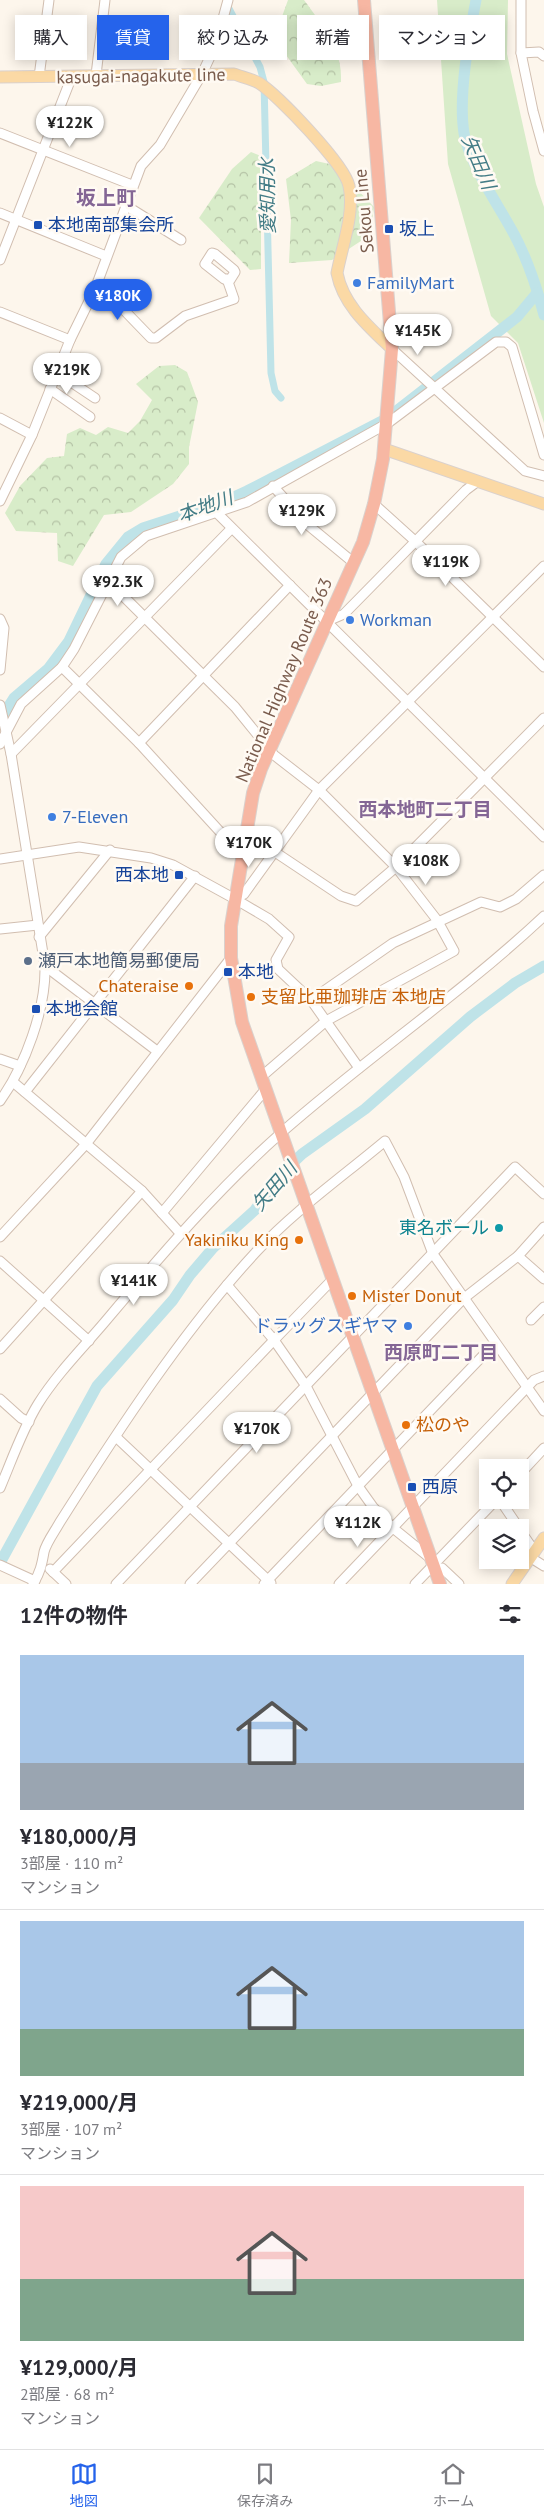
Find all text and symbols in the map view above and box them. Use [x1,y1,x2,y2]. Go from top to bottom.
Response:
chip: 購入 [15,15,87,60]
chip: 賃貸 [97,15,169,60]
chip: 絞り込み [179,15,287,60]
chip: 新着 [297,15,369,60]
chip: マンション [379,15,505,60]
street label: kasugai-nagakute line [56,63,226,88]
pin: ¥122K [35,106,105,148]
text: ¥122K [47,112,93,132]
water label: 矢田川 [457,131,502,195]
water label: 愛知用水 [254,156,280,234]
street label: Sekou Line [348,168,379,254]
district label: 坂上町 [76,185,136,211]
place label: 本地南部集会所 [48,213,174,236]
place label: 坂上 [399,217,435,240]
marker: 本地南部集会所 [32,219,44,231]
marker: 坂上 [383,223,395,235]
place label: FamilyMart [367,271,454,294]
marker: FamilyMart [351,277,363,289]
pin: ¥180K [83,278,153,321]
text: ¥180K [95,285,141,305]
pin: ¥145K [383,314,453,356]
text: ¥145K [395,320,441,340]
pin: ¥219K [32,352,102,395]
text: ¥219K [44,359,90,379]
water label: 本地川 [174,484,238,527]
pin: ¥129K [267,494,337,536]
text: ¥129K [279,500,325,520]
pin: ¥119K [411,544,481,587]
text: ¥119K [423,551,469,571]
pin: ¥92.3K [77,564,159,607]
text: ¥92.3K [93,571,143,591]
street label: National Highway Route 363 [230,574,337,786]
place label: Workman [360,608,432,631]
marker: Workman [344,614,356,626]
district label: 西本地町二丁目 [358,797,492,821]
place label: 7-Eleven [62,805,128,828]
marker: 7-Eleven [46,811,58,823]
pin: ¥170K [214,826,284,868]
text: ¥170K [226,832,272,852]
pin: ¥108K [391,844,461,886]
text: ¥108K [403,850,449,870]
place label: 西本地 [115,863,169,886]
marker: 西本地 [173,869,185,881]
place label: 瀬戸本地簡易郵便局 [38,949,200,972]
marker: 瀬戸本地簡易郵便局 [22,955,34,967]
place label: 本地 [238,960,274,983]
marker: 本地 [222,966,234,978]
place label: Chateraise [98,974,179,997]
marker: Chateraise [183,980,195,992]
place label: 支留比亜珈琲店 本地店 [261,985,446,1008]
marker: 支留比亜珈琲店 本地店 [245,991,257,1003]
place label: 本地会館 [46,997,118,1020]
marker: 本地会館 [30,1003,42,1015]
water label: 矢田川 [246,1155,303,1215]
place label: 東名ボール [399,1216,489,1239]
marker: 東名ボール [493,1222,505,1234]
place label: Yakiniku King [185,1228,289,1251]
marker: Yakiniku King [293,1234,305,1246]
pin: ¥141K [99,1264,169,1306]
text: ¥141K [111,1270,157,1290]
place label: Mister Donut [362,1284,462,1307]
marker: Mister Donut [346,1290,358,1302]
place label: ドラッグスギヤマ [254,1314,398,1337]
marker: ドラッグスギヤマ [402,1320,414,1332]
district label: 西原町二丁目 [384,1340,498,1364]
pin: ¥170K [222,1412,292,1454]
place label: 松のや [416,1413,470,1436]
text: ¥170K [234,1418,280,1438]
marker: 松のや [400,1419,412,1431]
map controls [479,1459,529,1569]
button: locate [479,1459,529,1509]
place label: 西原 [422,1475,458,1498]
marker: 西原 [406,1481,418,1493]
pin: ¥112K [323,1506,393,1548]
text: ¥112K [335,1512,381,1532]
button: layers [479,1519,529,1569]
icon: filters [496,1600,524,1628]
text: 12件の物件 [20,1602,128,1629]
icon: home [227,1688,317,1778]
text: ¥180,000/月 [20,1823,138,1850]
text: 3部屋 · 110 m² [20,1853,123,1873]
text: マンション [20,1877,100,1897]
icon: home [227,1953,317,2043]
text: ¥219,000/月 [20,2089,138,2116]
text: 3部屋 · 107 m² [20,2119,122,2139]
text: マンション [20,2143,100,2163]
icon: home [227,2218,317,2308]
text: ¥129,000/月 [20,2354,138,2381]
text: 2部屋 · 68 m² [20,2384,115,2404]
text: マンション [20,2408,100,2428]
tab: 地図 [70,2460,98,2510]
tab: 保存済み [237,2460,293,2510]
tab: ホーム [433,2460,474,2510]

